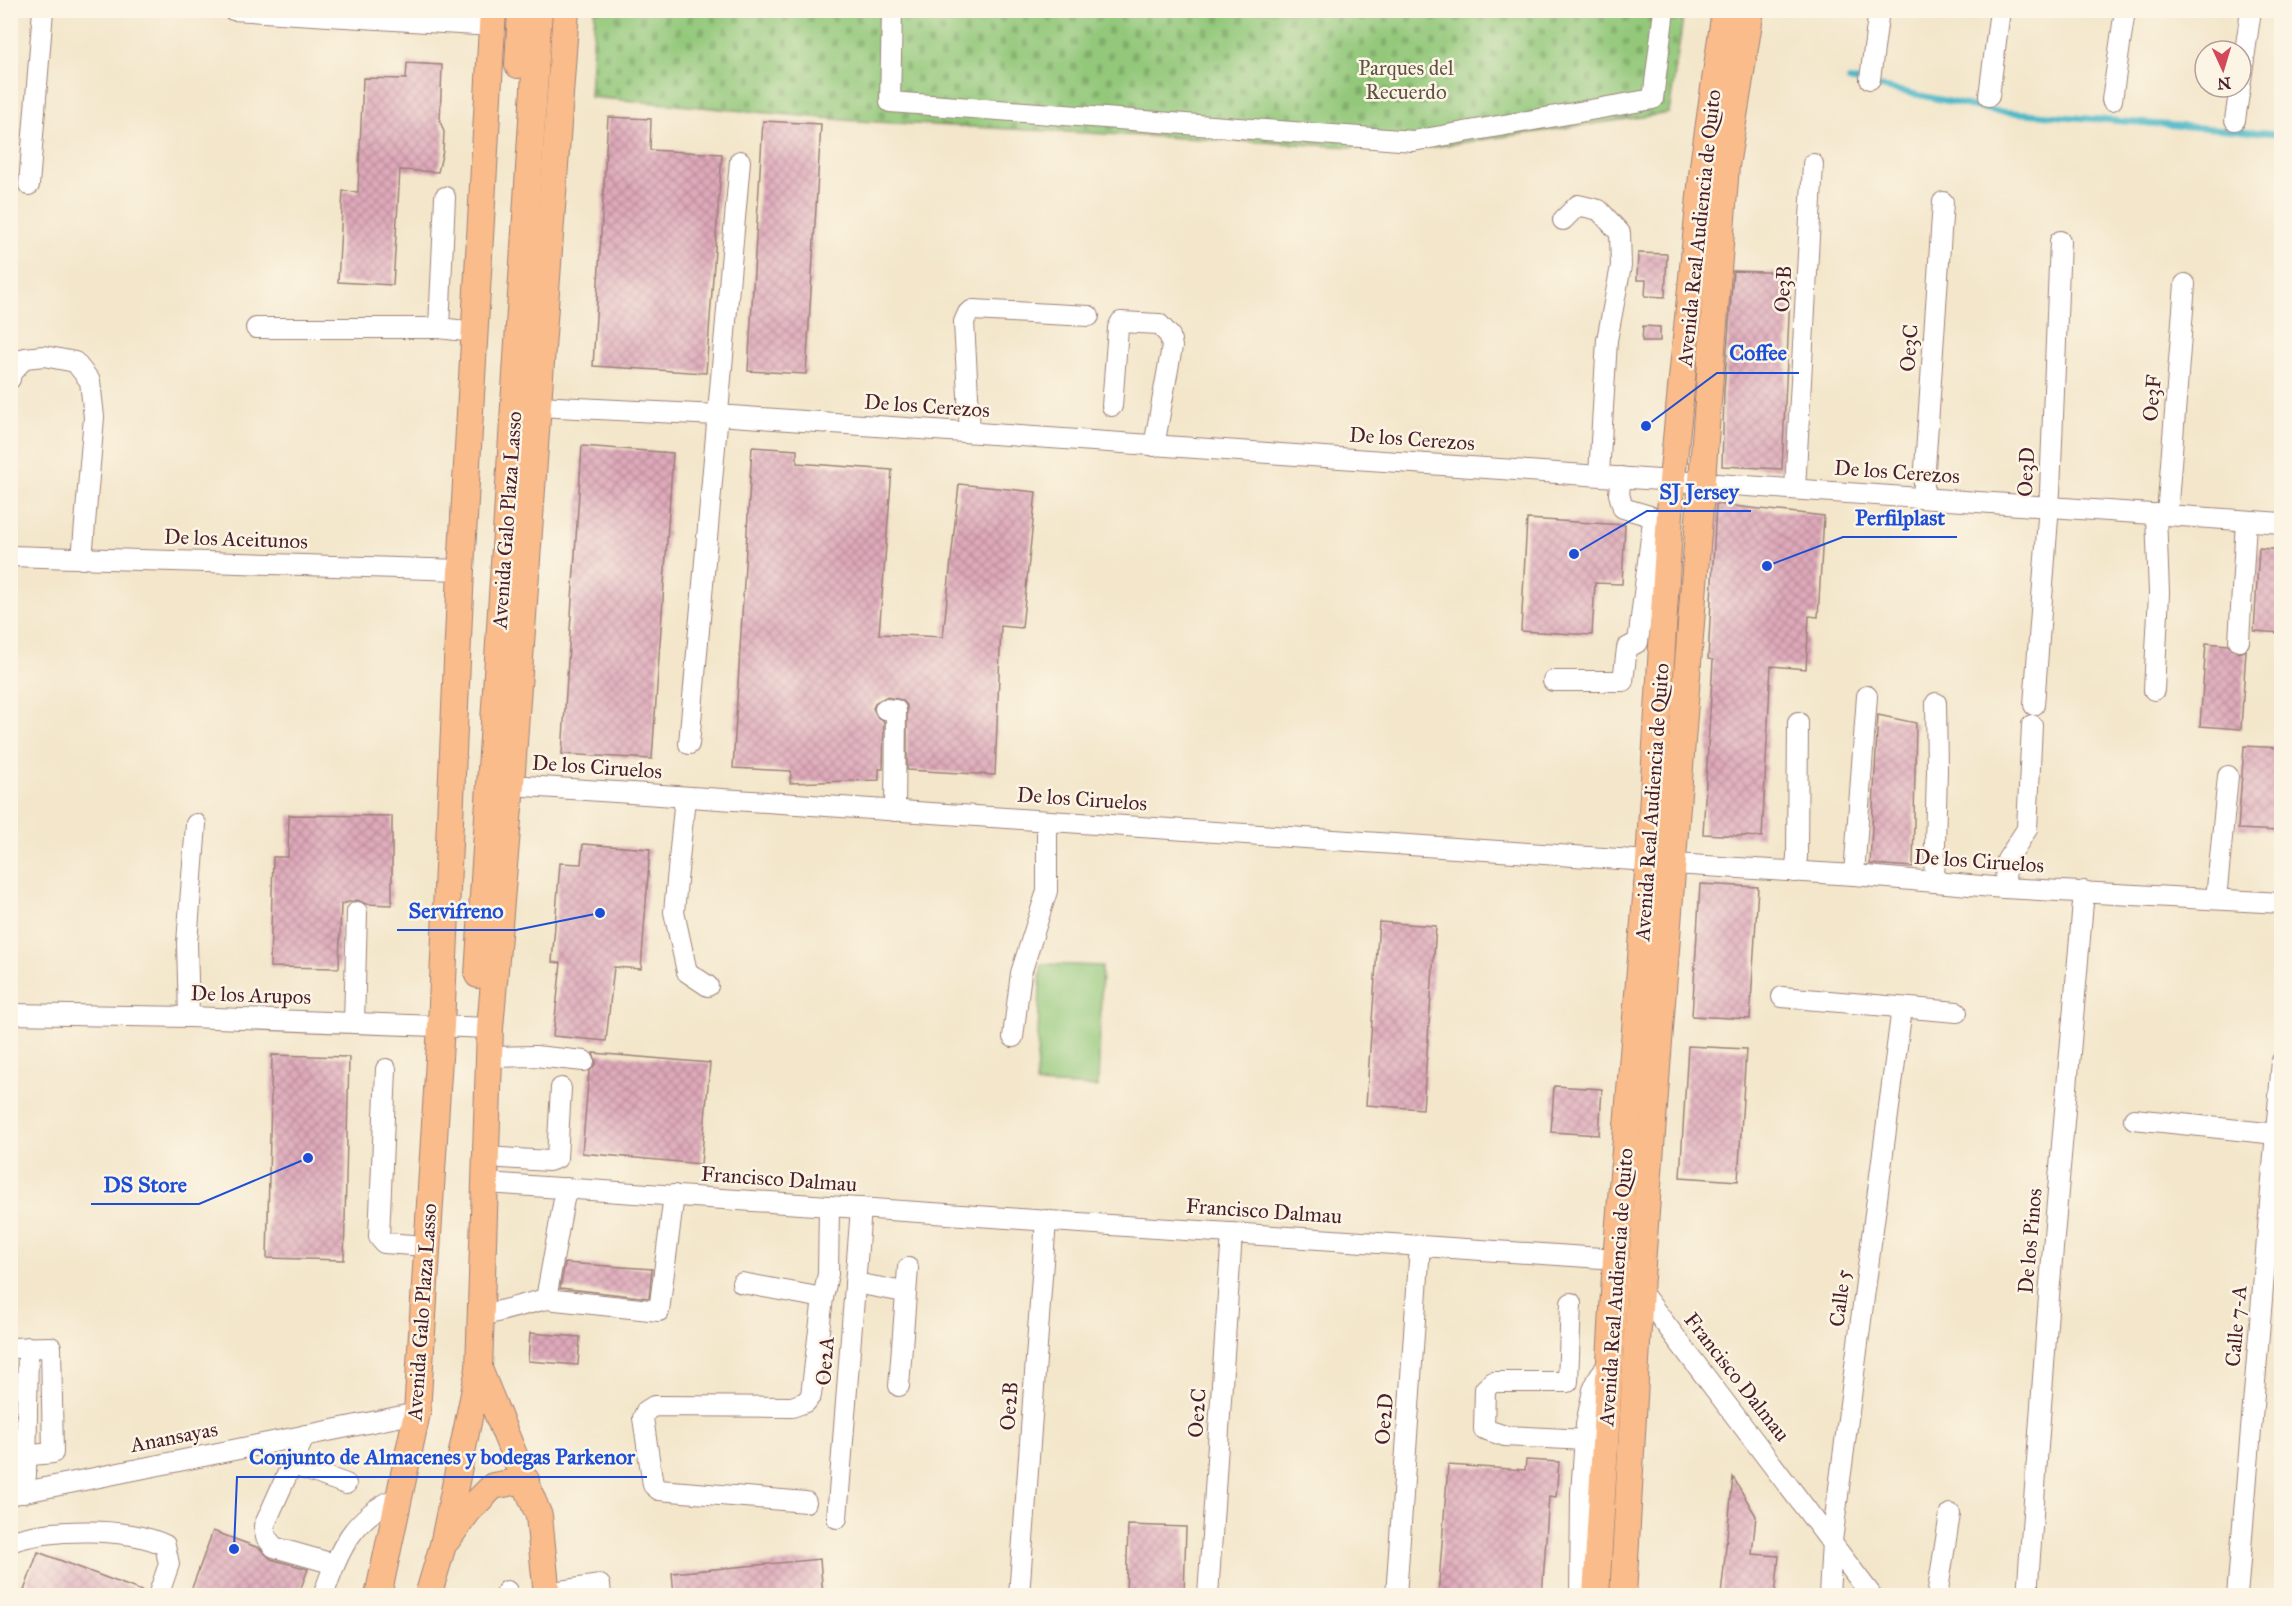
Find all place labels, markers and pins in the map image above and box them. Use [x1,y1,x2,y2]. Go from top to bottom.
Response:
callout: Coffee [1717,333,1799,373]
callout: SJ Jersey [1647,471,1751,511]
callout: Perfilplast [1843,497,1957,537]
callout: Servifreno [397,890,516,930]
callout: DS Store [91,1164,199,1204]
callout: Conjunto de Almacenes y bodegas Parkenor [237,1437,647,1477]

